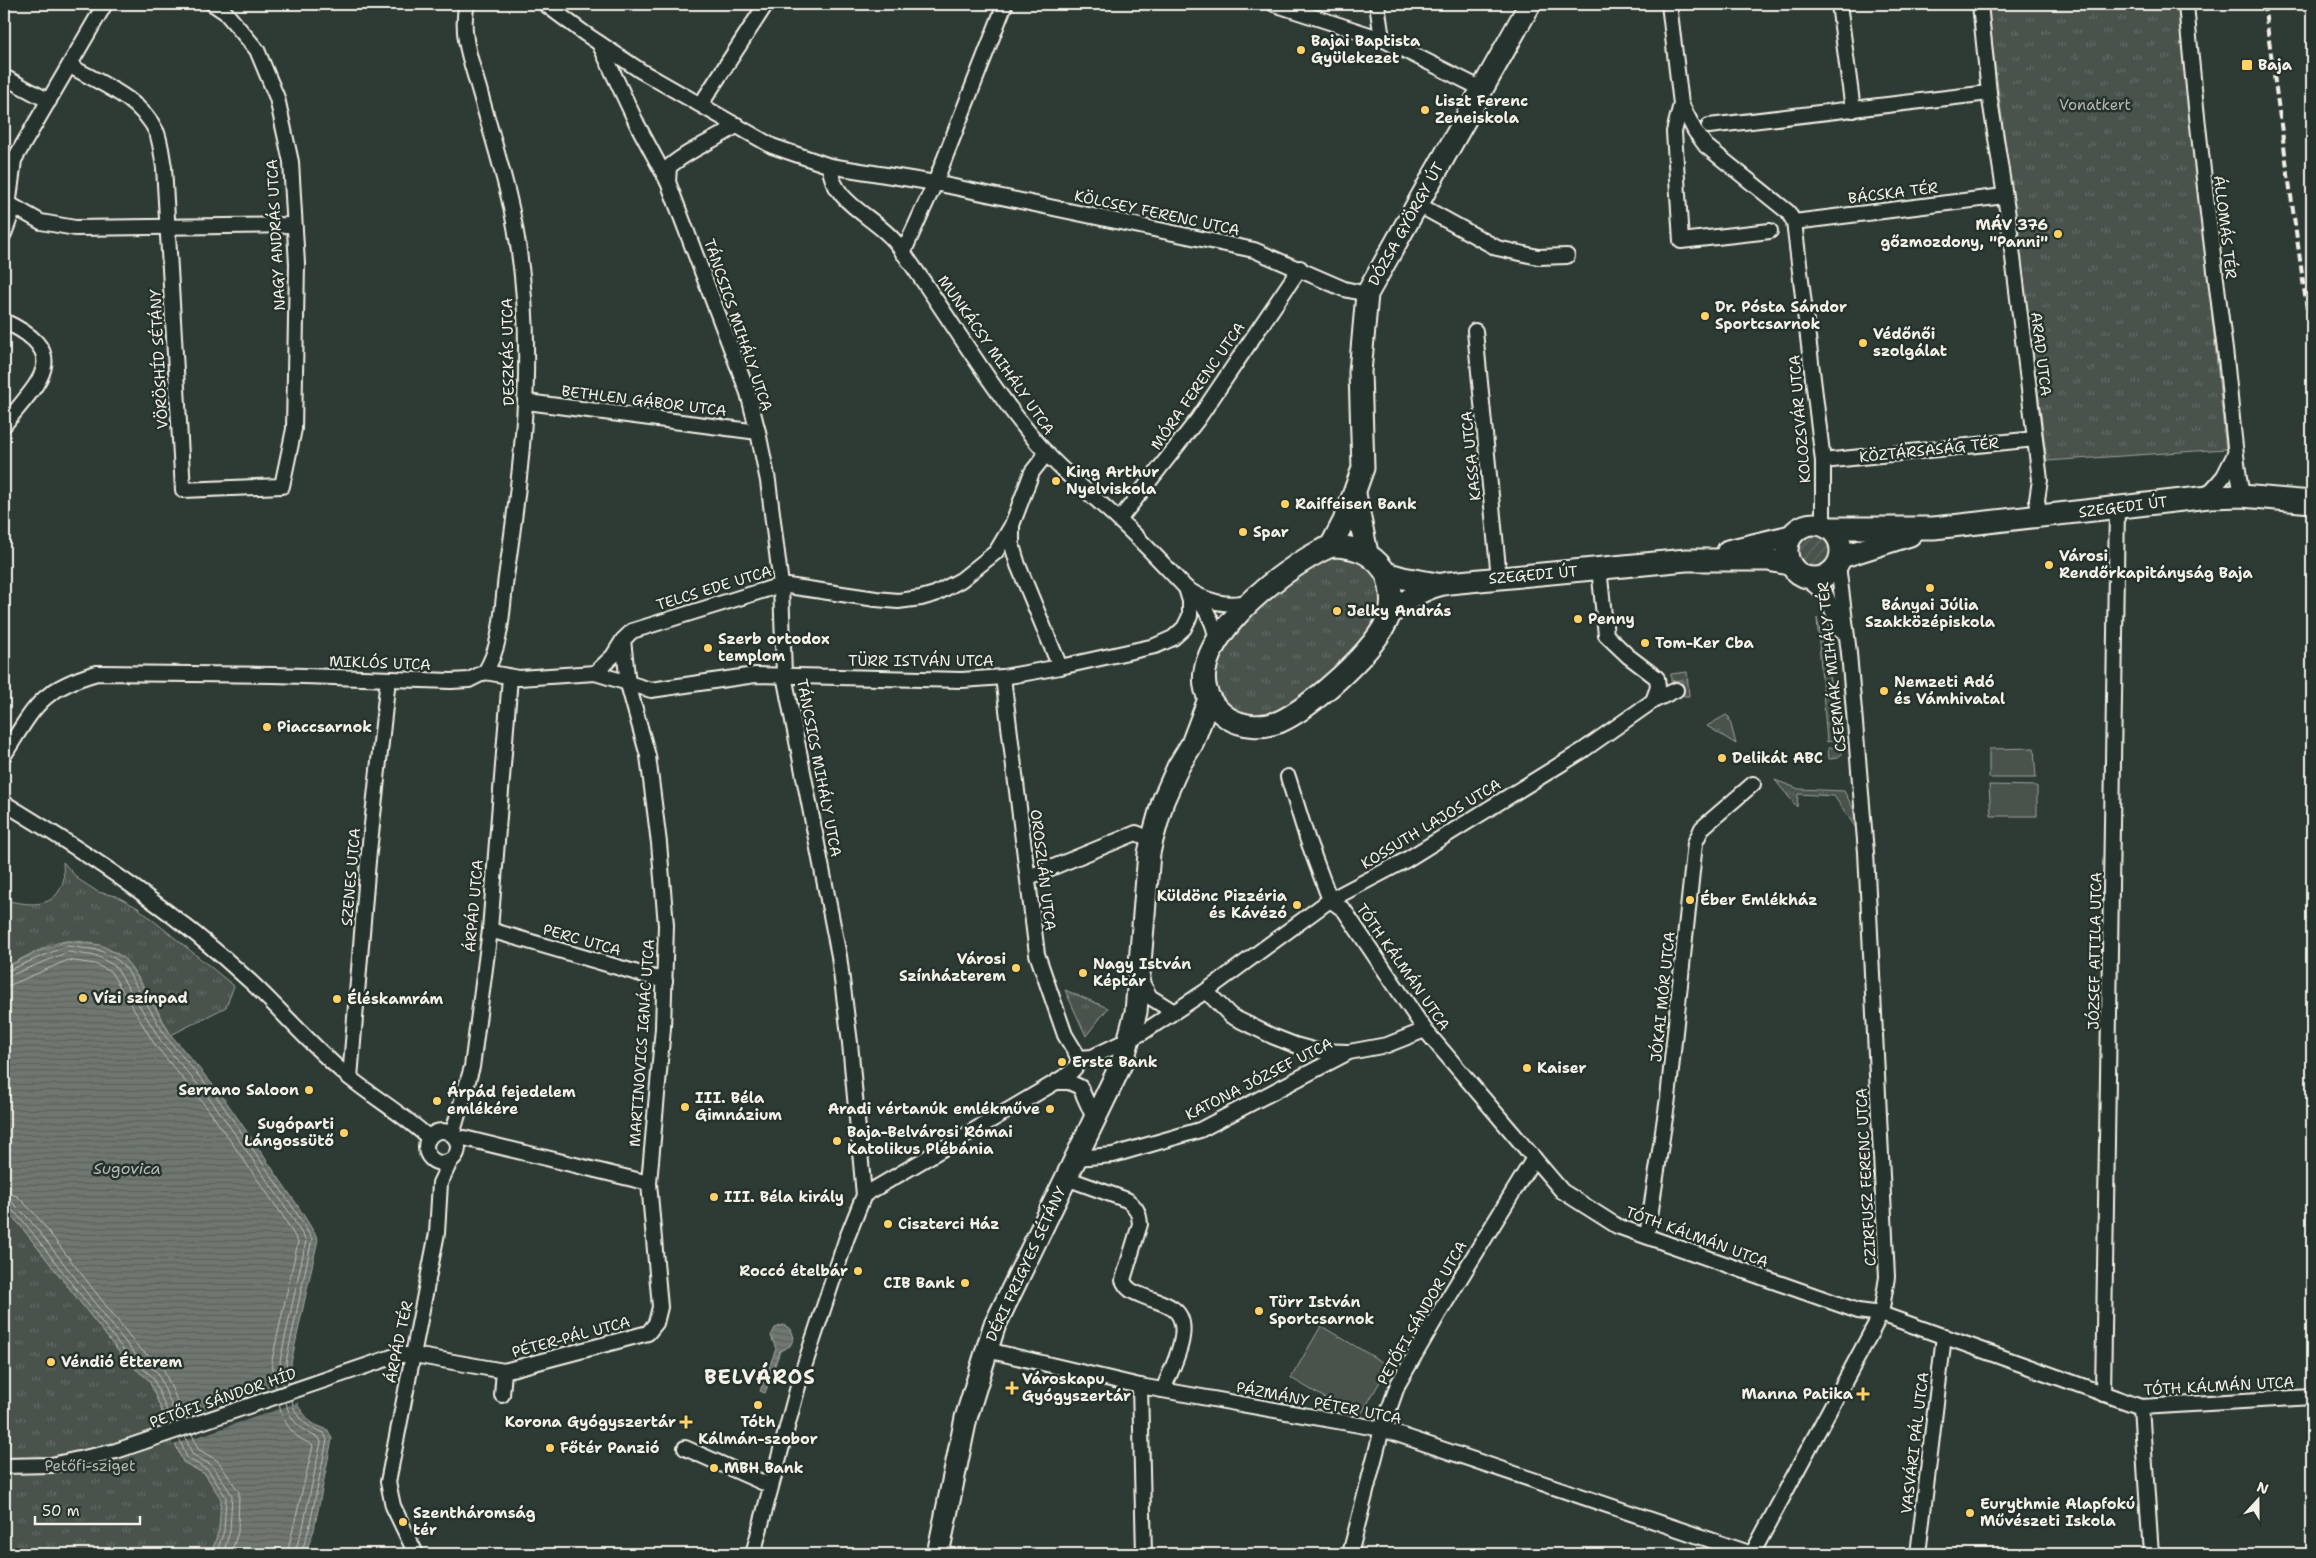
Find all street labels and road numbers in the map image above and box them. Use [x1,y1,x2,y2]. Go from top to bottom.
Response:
street label: NAGY ANDRÁS UTCA [261,158,290,311]
street label: DÓZSA GYÖRGY ÚT [1363,158,1448,289]
street label: ÁLLOMÁS TÉR [2209,174,2242,280]
street label: BÁCSKA TÉR [1847,177,1939,208]
street label: KÖLCSEY FERENC UTCA [1072,186,1242,240]
street label: TÁNCSICS MIHÁLY UTCA [699,236,778,414]
street label: MUNKÁCSY MIHÁLY UTCA [933,271,1060,439]
street label: VÖRÖSHÍD SÉTÁNY [144,288,173,430]
street label: DESZKÁS UTCA [496,298,519,406]
street label: ARAD UTCA [2026,311,2056,397]
street label: MÓRA FERENC UTCA [1145,317,1250,454]
street label: KOLOZSVÁR UTCA [1783,354,1816,484]
street label: BETHLEN GÁBOR UTCA [560,380,728,421]
street label: KASSA UTCA [1456,410,1486,502]
street label: KÖZTÁRSASÁG TÉR [1858,432,2000,467]
street label: SZEGEDI ÚT [2077,491,2169,522]
street label: SZEGEDI ÚT [1488,560,1578,589]
street label: TELCS EDE UTCA [654,561,774,615]
street label: CSERMÁK MIHÁLY TÉR [1812,581,1851,753]
street label: MIKLÓS UTCA [329,650,431,675]
street label: TÜRR ISTVÁN UTCA [848,650,994,671]
street label: TÁNCSICS MIHÁLY UTCA [792,677,847,859]
street label: KOSSUTH LAJOS UTCA [1357,774,1505,874]
street label: OROSZLÁN UTCA [1026,808,1061,932]
street label: SZENES UTCA [337,827,365,927]
street label: ÁRPÁD UTCA [459,859,488,953]
street label: JÓZSEF ATTILA UTCA [2083,872,2106,1030]
street label: TÓTH KÁLMÁN UTCA [1352,899,1455,1035]
street label: PERC UTCA [541,919,623,961]
street label: JÓKAI MÓR UTCA [1645,930,1680,1063]
street label: MARTINOVICS IGNÁC UTCA [624,938,659,1148]
street label: KATONA JÓZSEF UTCA [1181,1032,1336,1125]
street label: CZIRFUSZ FERENC UTCA [1851,1087,1881,1267]
street label: DÉRI FRIGYES SÉTÁNY [980,1183,1071,1345]
street label: TÓTH KÁLMÁN UTCA [1623,1201,1772,1272]
street label: PETŐFI SÁNDOR UTCA [1372,1237,1471,1389]
street label: ÁRPÁD TÉR [380,1299,417,1385]
street label: PÉTER-PÁL UTCA [509,1311,632,1362]
street label: PETŐFI SÁNDOR HÍD [147,1362,299,1433]
street label: VASVÁRI PÁL UTCA [1895,1371,1934,1515]
street label: TÓTH KÁLMÁN UTCA [2143,1371,2295,1400]
street label: PÁZMÁNY PÉTER UTCA [1235,1376,1404,1429]

